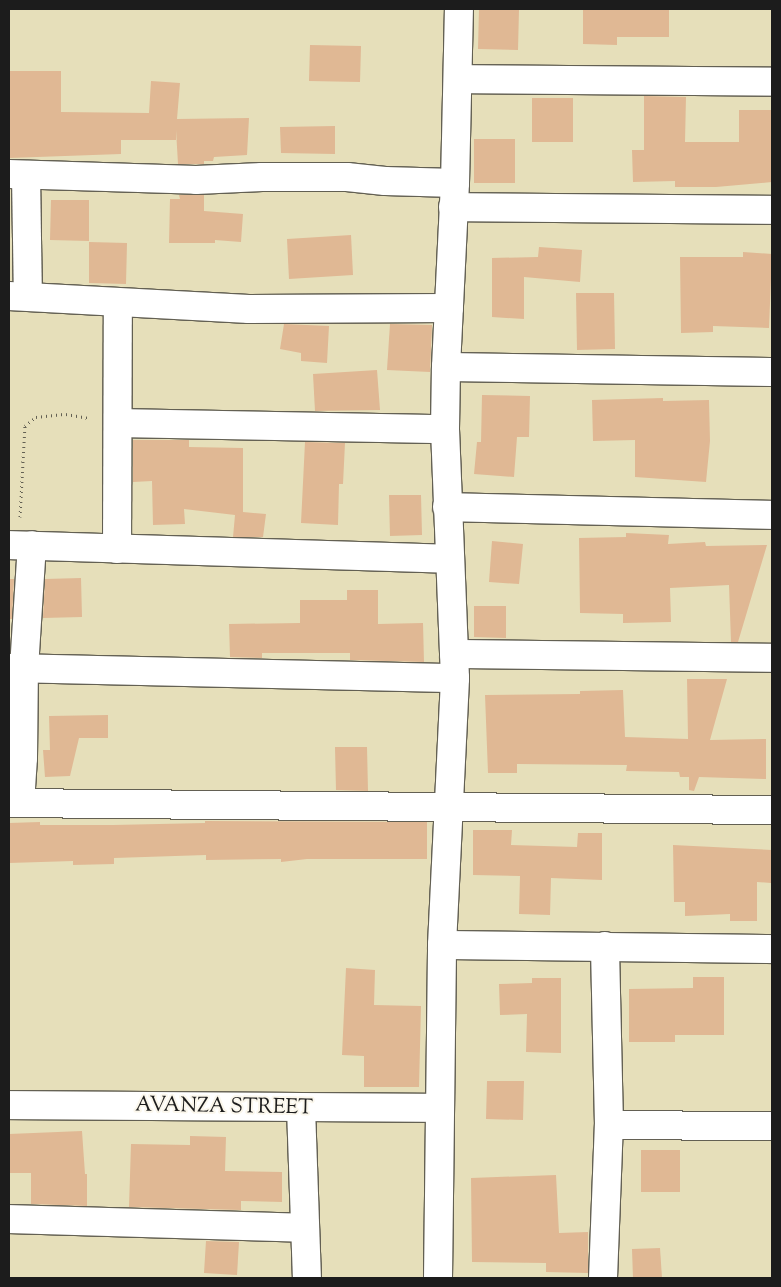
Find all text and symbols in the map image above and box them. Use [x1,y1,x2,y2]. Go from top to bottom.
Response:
street label: AVANZA STREET [135,1093,313,1121]

